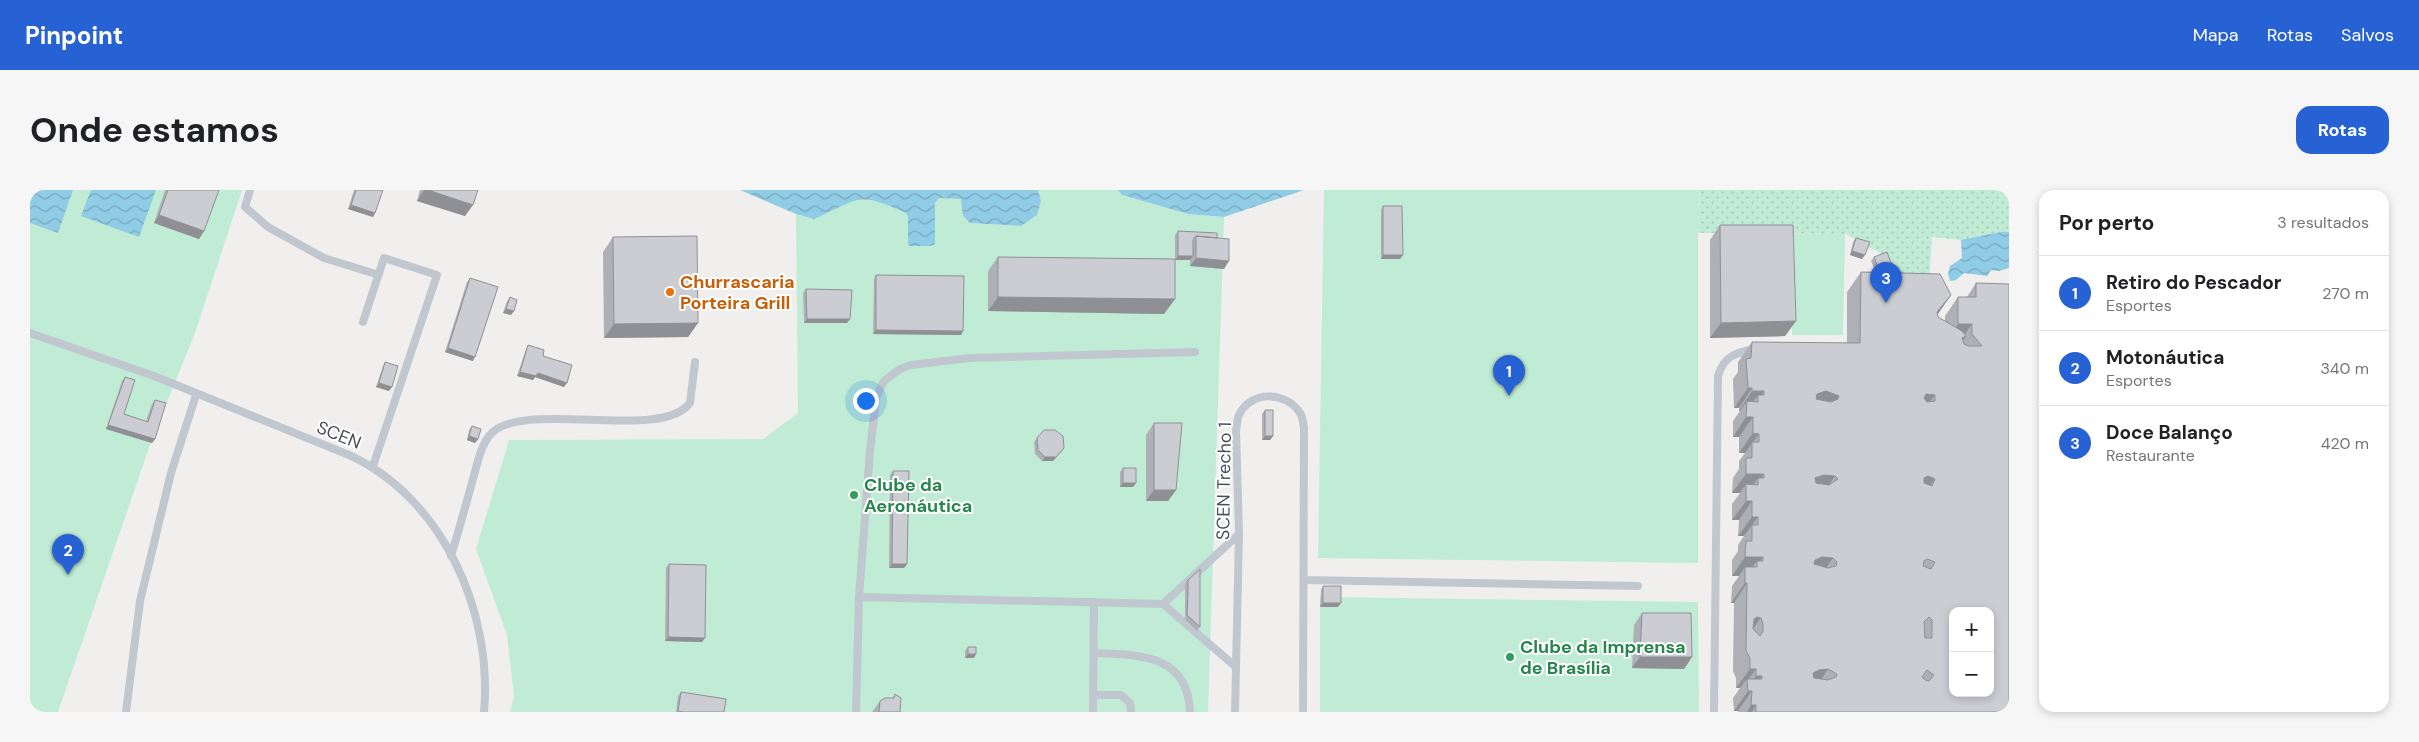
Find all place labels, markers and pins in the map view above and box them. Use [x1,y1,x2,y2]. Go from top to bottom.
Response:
pin: 3 [1870,262,1902,303]
place label: Churrascaria Porteira Grill [680,270,795,315]
marker: Churrascaria Porteira Grill [664,286,676,298]
pin: 1 [1493,355,1525,396]
place label: Clube da Aeronáutica [864,473,972,518]
marker: Clube da Aeronáutica [848,489,860,501]
pin: 2 [52,534,84,575]
place label: Clube da Imprensa de Brasília [1520,635,1686,680]
marker: Clube da Imprensa de Brasília [1504,651,1516,663]

